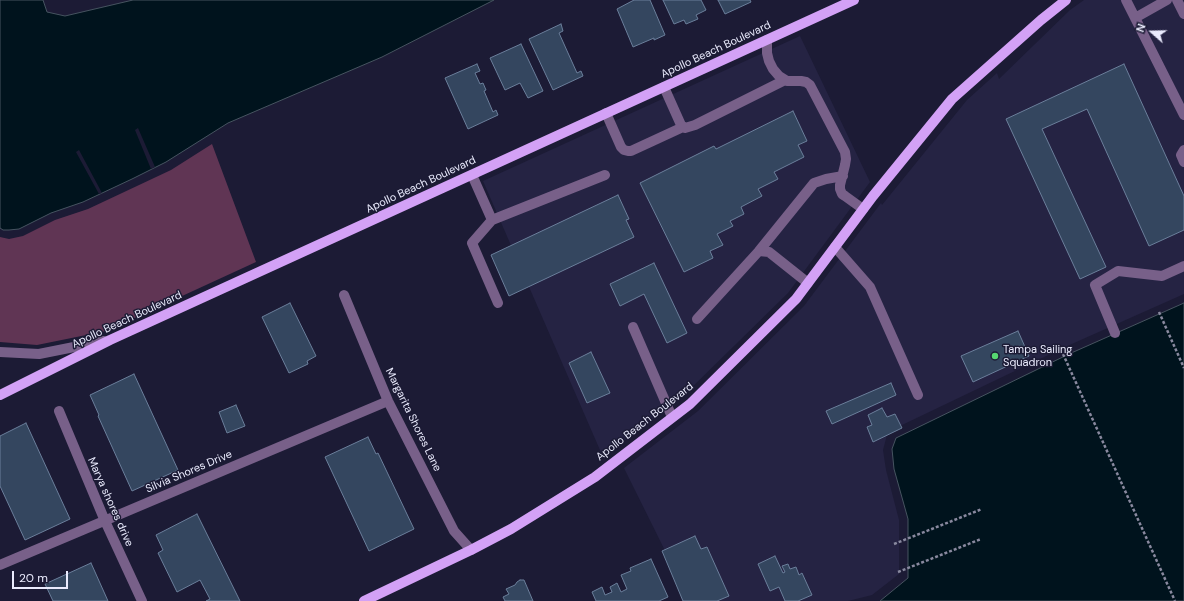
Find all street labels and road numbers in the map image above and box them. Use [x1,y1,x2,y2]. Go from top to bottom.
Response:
street label: Apollo Beach Boulevard [659,19,773,81]
street label: Apollo Beach Boulevard [364,154,478,216]
street label: Apollo Beach Boulevard [70,289,184,351]
street label: Margarita Shores Lane [382,366,444,474]
street label: Apollo Beach Boulevard [594,380,696,464]
street label: Silvia Shores Drive [144,448,234,496]
street label: Marya shores drive [84,455,136,549]

